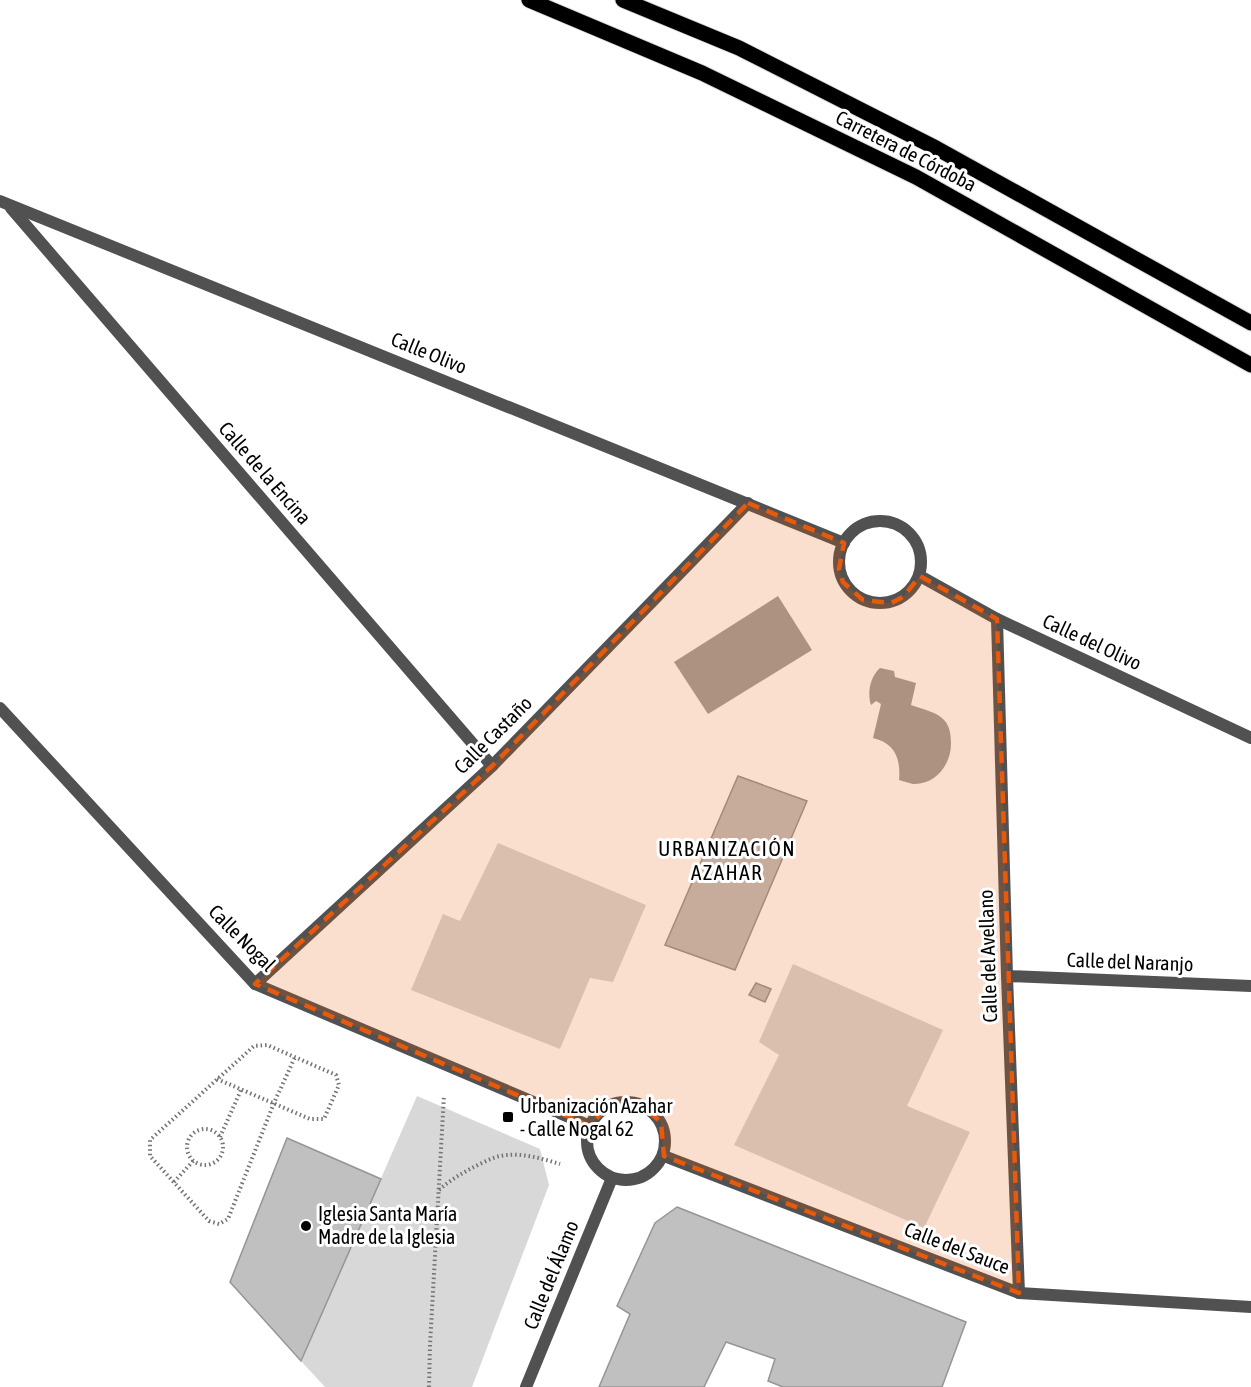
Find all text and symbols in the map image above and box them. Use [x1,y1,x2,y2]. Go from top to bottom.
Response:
street label: Carretera de Córdoba [832,105,980,196]
street label: Calle Olivo [388,327,470,378]
street label: Calle de la Encina [215,417,316,529]
street label: Calle del Olivo [1039,609,1145,674]
street label: Calle Castaño [449,691,536,778]
district label: URBANIZACIÓN AZAHAR [658,836,796,884]
street label: Calle del Avellano [974,889,1001,1023]
street label: Calle Nogal [204,900,281,976]
street label: Calle del Naranjo [1066,948,1194,975]
place label: Urbanización Azahar - Calle Nogal 62 [520,1094,673,1140]
marker: Urbanización Azahar - Calle Nogal 62 [501,1110,515,1124]
place label: Iglesia Santa María Madre de la Iglesia [318,1202,457,1248]
street label: Calle del Álamo [518,1217,583,1333]
street label: Calle del Sauce [901,1217,1013,1278]
marker: Iglesia Santa María Madre de la Iglesia [299,1219,313,1233]

